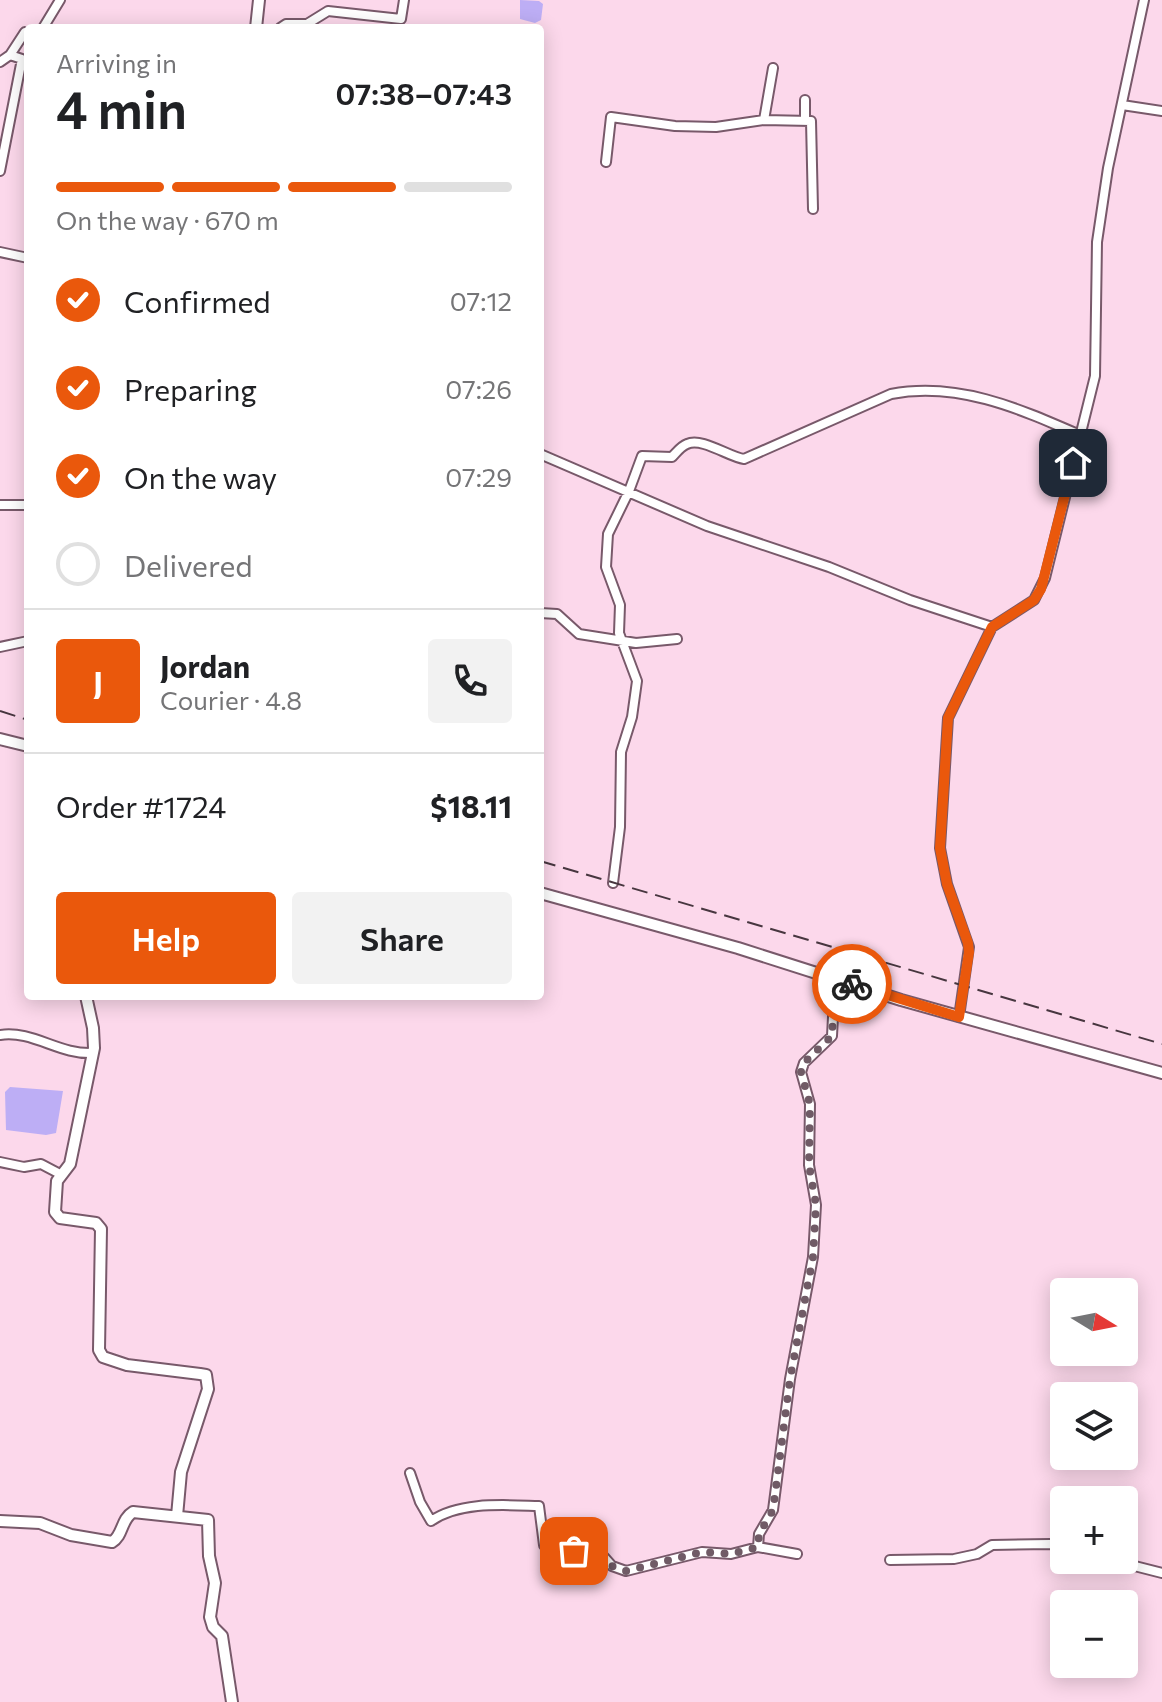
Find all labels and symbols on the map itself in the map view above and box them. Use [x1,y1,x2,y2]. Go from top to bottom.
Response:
pin [1039,429,1107,497]
courier [812,944,892,1024]
north arrow [1050,1278,1138,1366]
pin [540,1517,608,1585]

